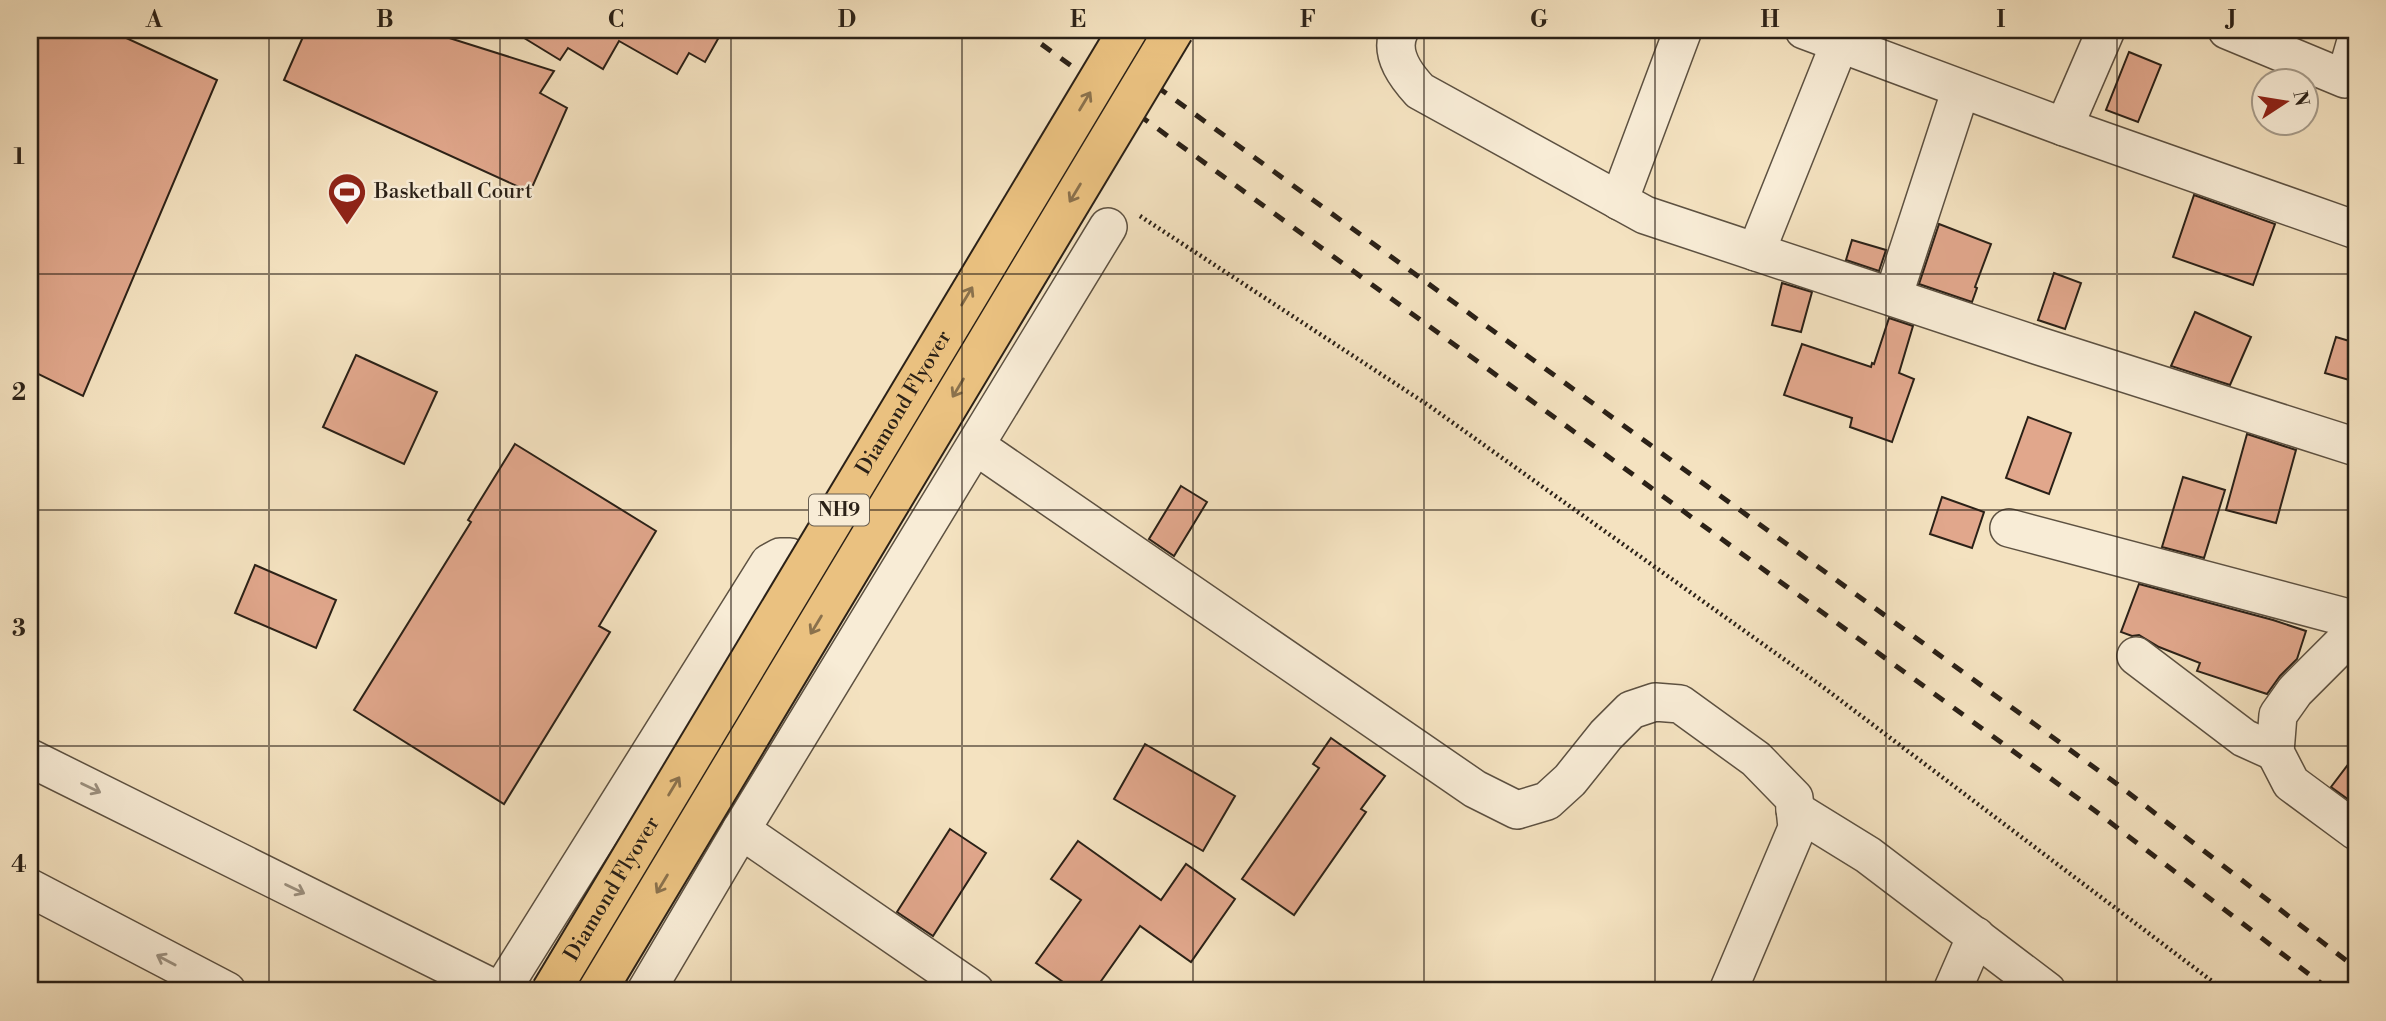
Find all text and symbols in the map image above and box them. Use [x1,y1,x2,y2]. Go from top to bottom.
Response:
text: A [145,6,163,34]
text: B [376,6,394,34]
text: C [608,6,624,34]
text: D [838,6,856,34]
text: E [1070,6,1086,34]
text: F [1300,6,1316,34]
text: G [1530,6,1548,34]
text: H [1761,6,1780,34]
text: I [1997,6,2006,34]
text: J [2225,6,2237,34]
north arrow [2250,66,2320,136]
text: N [2287,89,2314,109]
one-way arrow [1078,92,1092,112]
text: 1 [13,143,25,171]
sports icon: Basketball Court [326,171,368,226]
place label: Basketball Court [373,179,533,205]
one-way arrow [1068,183,1082,203]
one-way arrow [961,287,975,307]
street label: Diamond Flyover [851,326,957,480]
one-way arrow [951,378,965,398]
text: 2 [12,379,26,407]
road number: NH9 [809,495,869,526]
text: 3 [12,615,26,643]
one-way arrow [809,615,823,635]
one-way arrow [667,776,681,796]
one-way arrow [80,782,101,796]
street label: Diamond Flyover [559,812,666,966]
text: 4 [11,851,27,879]
one-way arrow [654,873,668,893]
one-way arrow [284,883,305,897]
one-way arrow [156,952,177,966]

